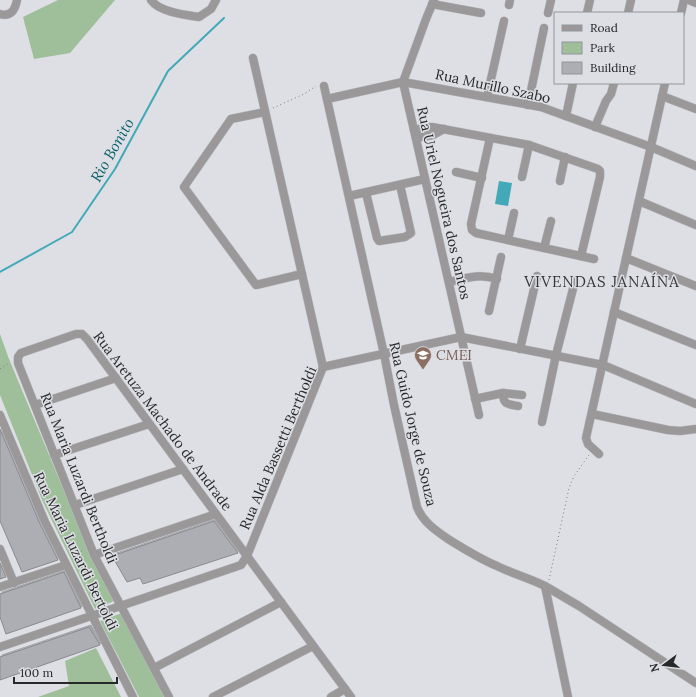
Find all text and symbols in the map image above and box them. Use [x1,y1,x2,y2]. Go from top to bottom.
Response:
legend [554,12,684,84]
text: Road [590,20,618,35]
text: Park [590,40,616,55]
text: Building [590,60,636,75]
street label: Rua Murillo Szabo [434,65,552,107]
street label: Rua Uriel Nogueira dos Santos [413,105,475,301]
water label: Rio Bonito [86,115,138,185]
district label: VIVENDAS JANAÍNA [523,272,680,291]
street label: Rua Aretuza Machado de Andrade [90,328,237,515]
street label: Rua Guido Jorge de Souza [385,340,441,508]
school or university icon: CMEI [413,345,433,370]
place label: CMEI [436,346,472,364]
street label: Rua Alda Bassetti Bertholdi [235,364,321,532]
street label: Rua Maria Luzardi Bertholdi [36,390,122,566]
street label: Rua Maria Luzardi Bertoldi [30,469,122,633]
north arrow [644,645,684,685]
scale bar [14,659,117,685]
text: N [646,661,662,674]
text: 100 m [20,665,53,680]

